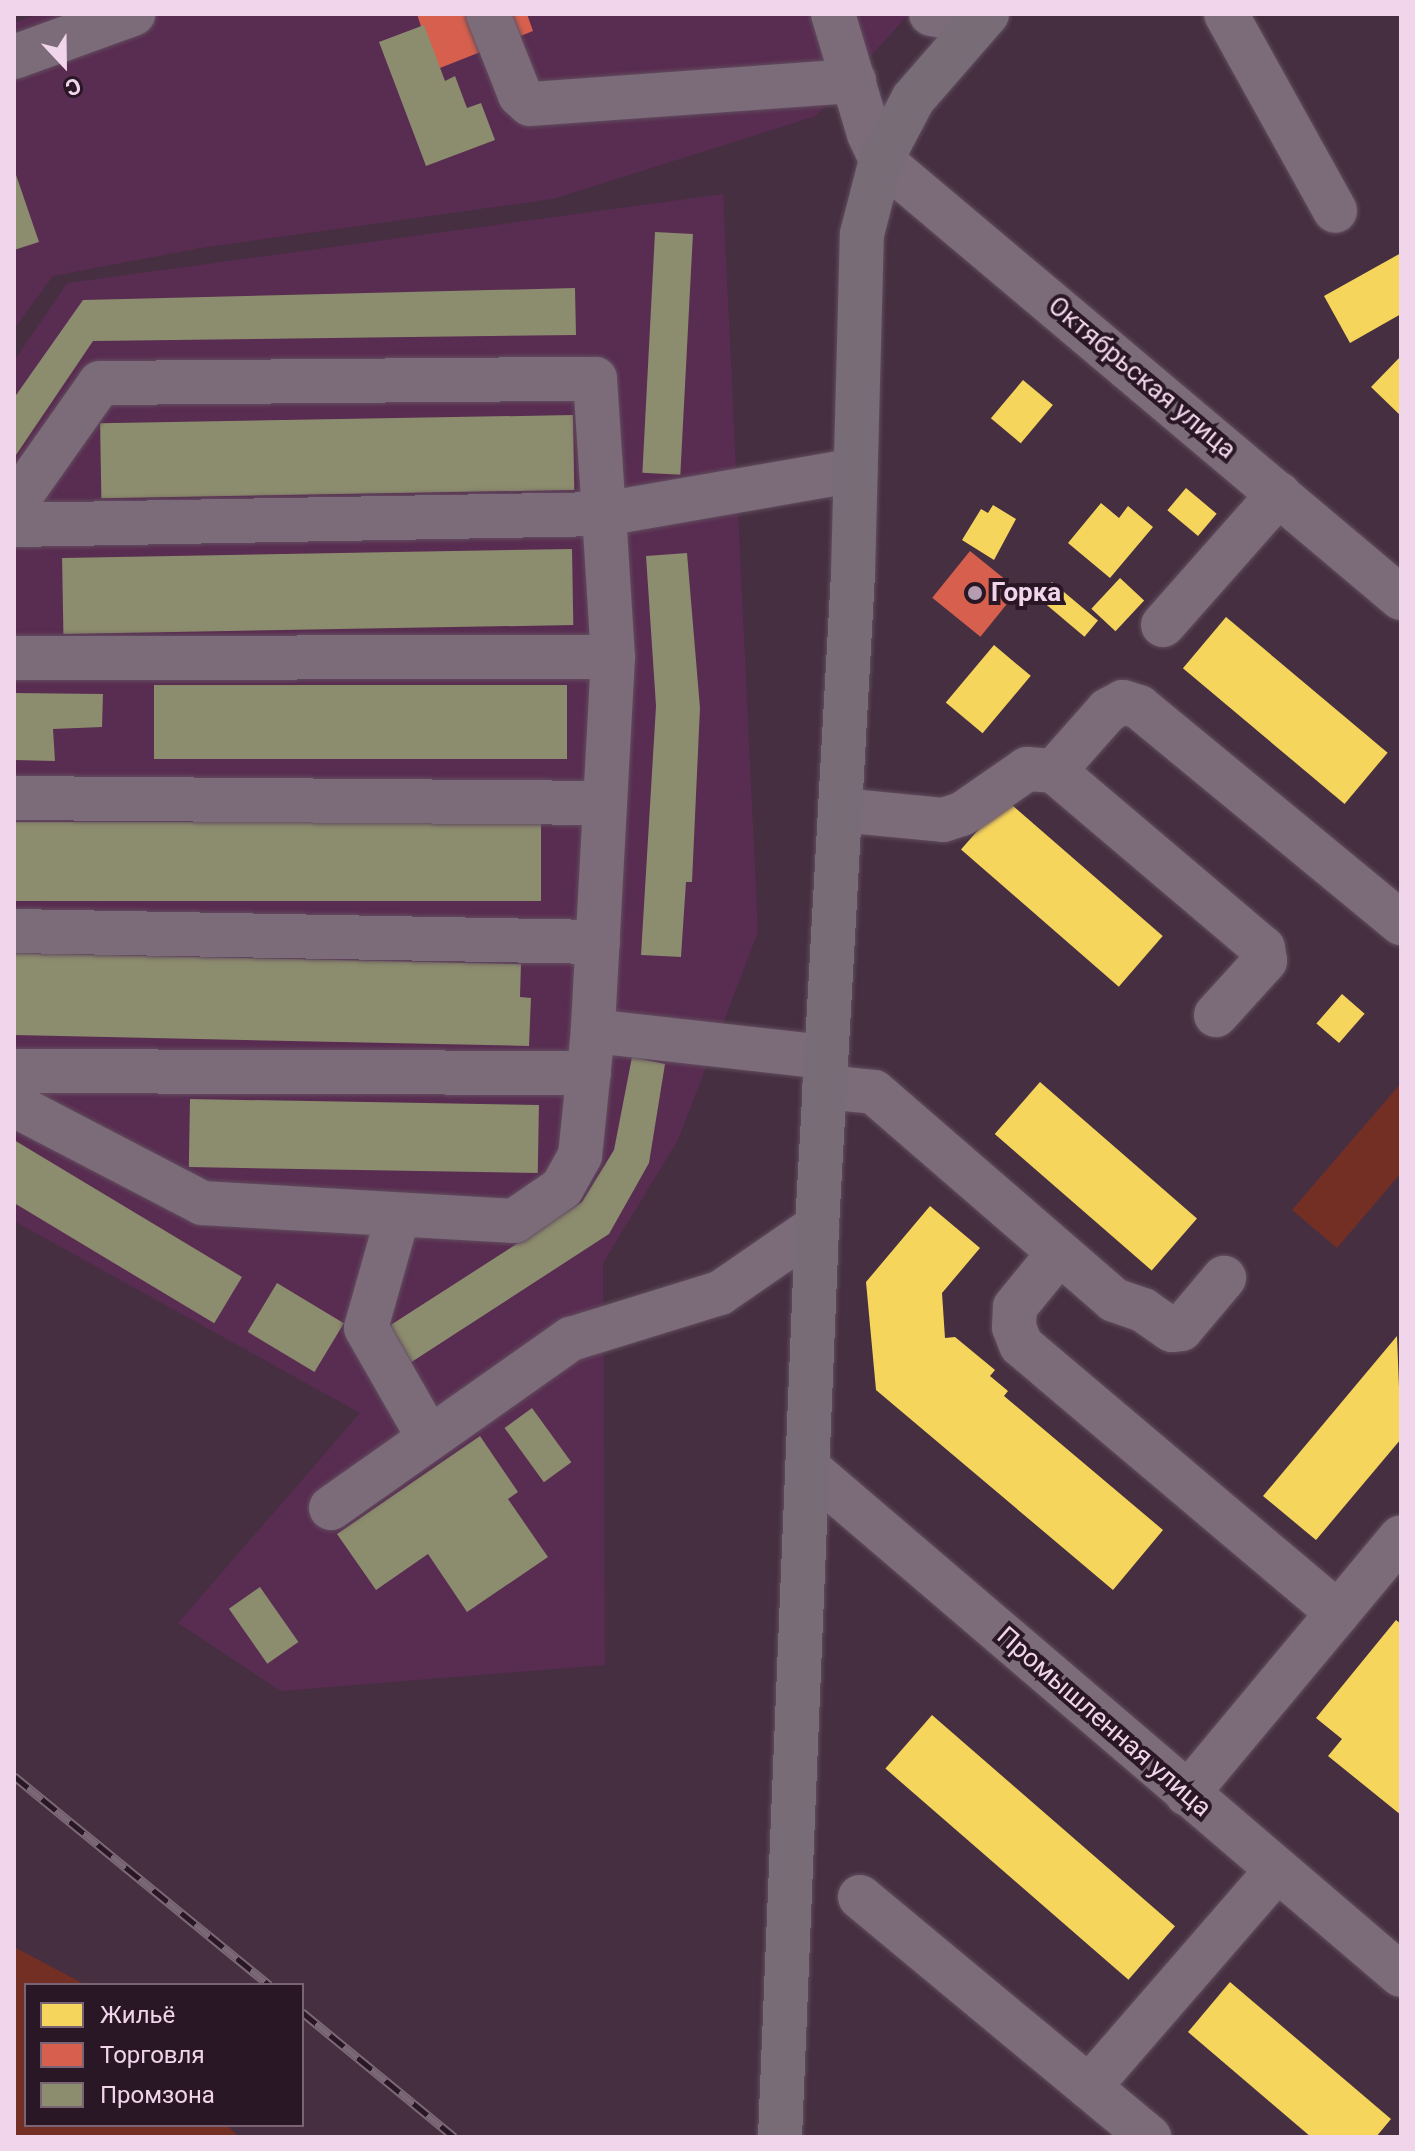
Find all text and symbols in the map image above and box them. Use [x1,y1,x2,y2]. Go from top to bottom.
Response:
north arrow [24,24,104,104]
text: С [62,72,85,101]
street label: Октябрьская улица [1042,290,1242,466]
place label: Горка [991,577,1061,609]
marker: Горка [966,584,984,602]
street label: Промышленная улица [991,1621,1217,1823]
legend [24,1983,304,2127]
text: Жильё [100,2001,175,2029]
text: Торговля [100,2041,205,2069]
text: Промзона [100,2081,215,2109]

